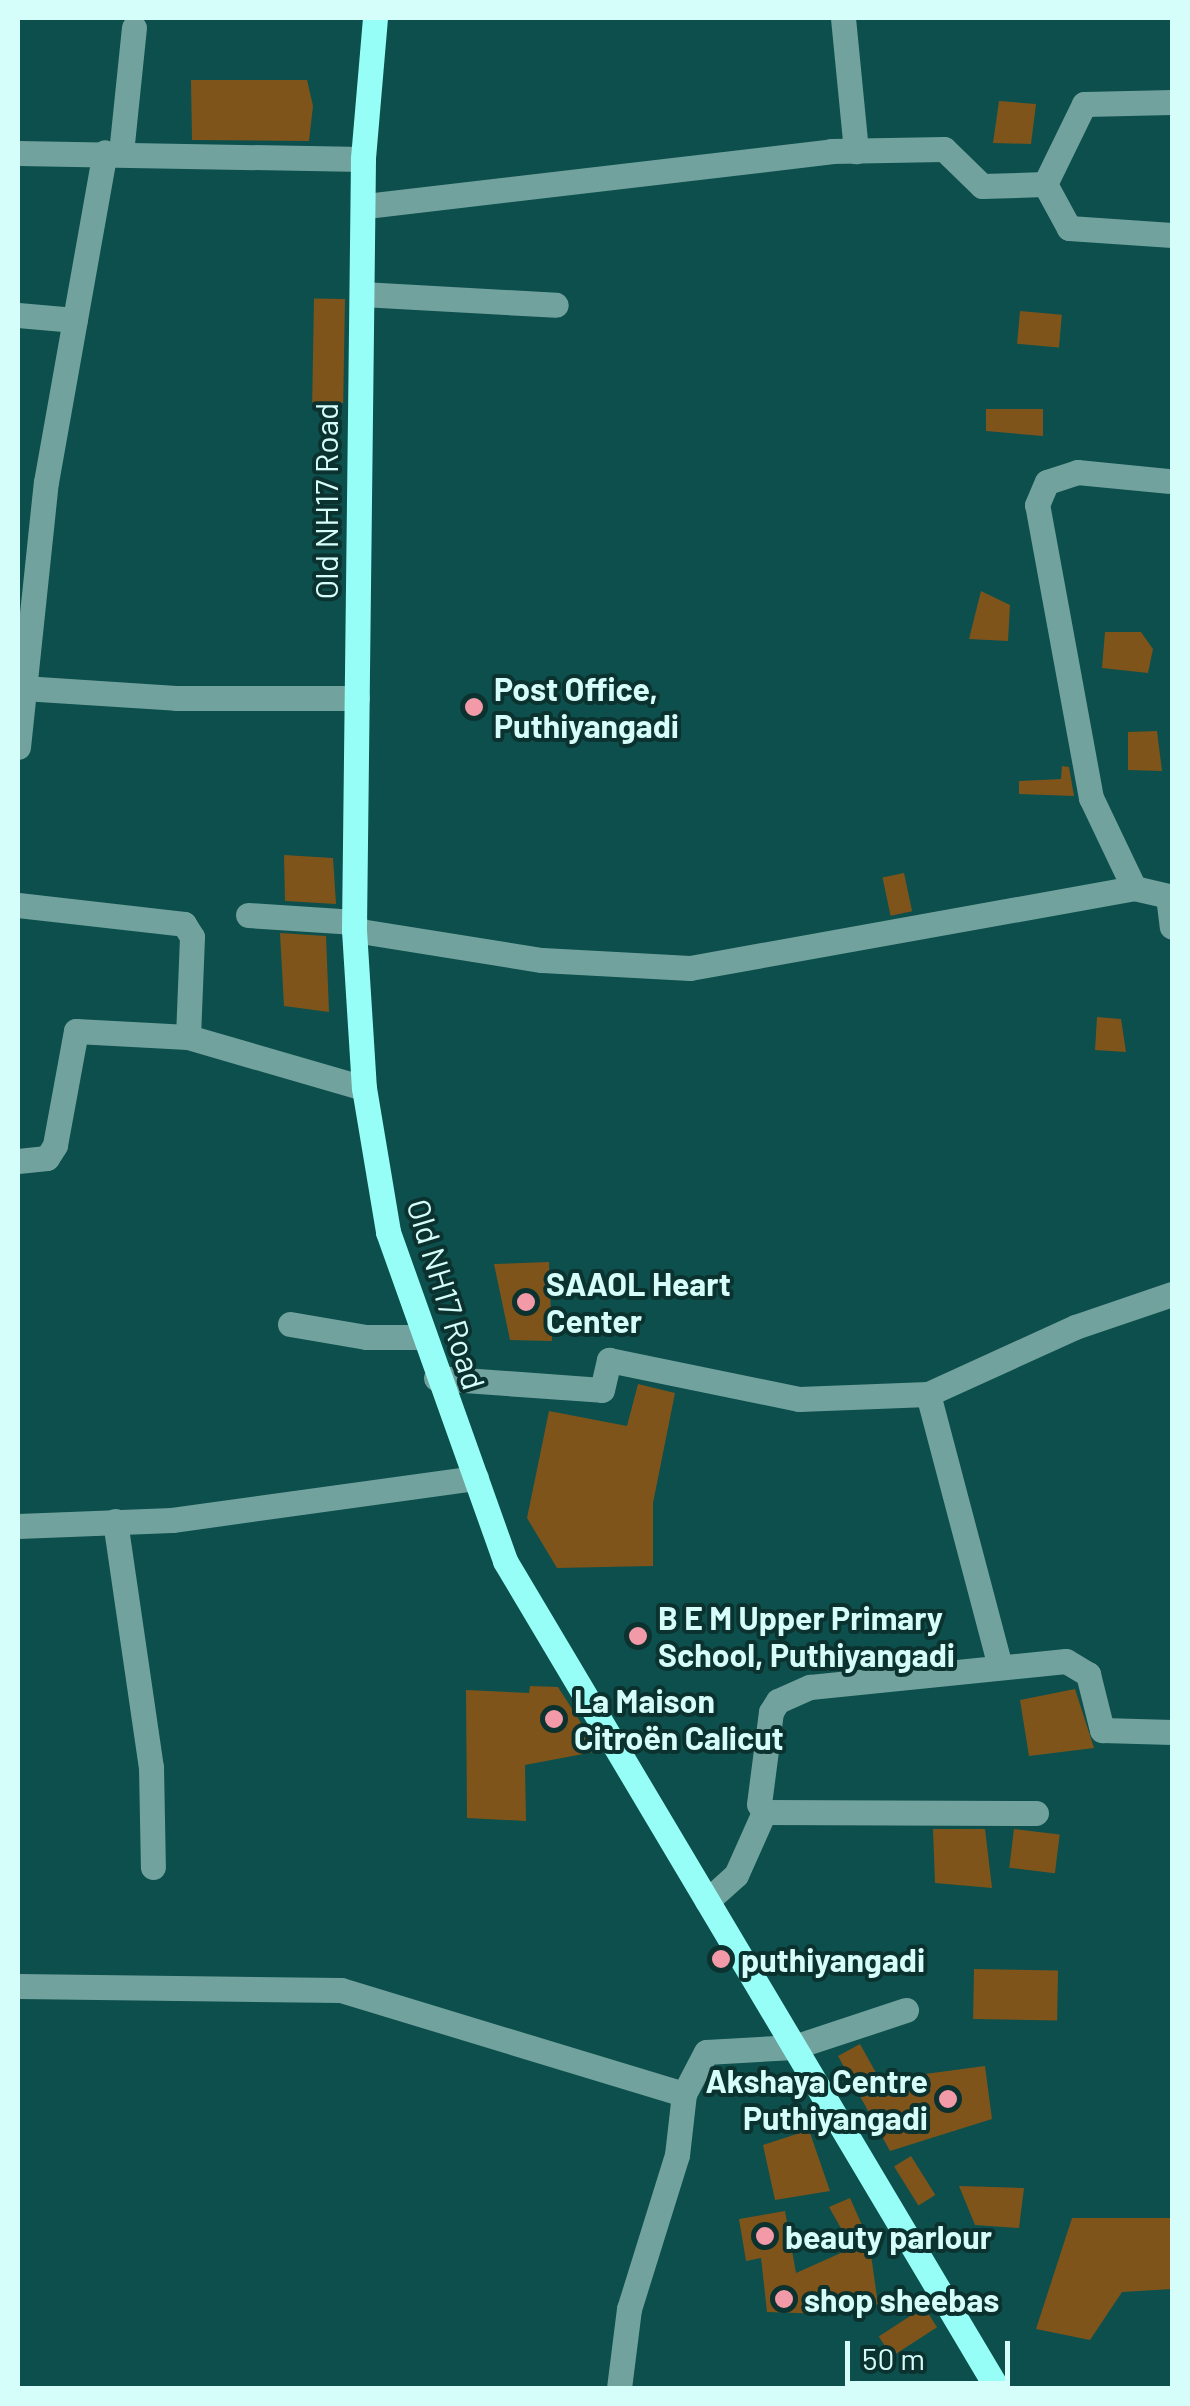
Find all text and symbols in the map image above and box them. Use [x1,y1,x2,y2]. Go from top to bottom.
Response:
street label: Old NH17 Road [306,402,344,600]
place label: Post Office, Puthiyangadi [494,670,679,745]
marker: Post Office, Puthiyangadi [463,696,485,718]
street label: Old NH17 Road [400,1194,494,1394]
place label: SAAOL Heart Center [546,1265,731,1340]
marker: SAAOL Heart Center [515,1291,537,1313]
place label: B E M Upper Primary School, Puthiyangadi [658,1599,955,1674]
marker: B E M Upper Primary School, Puthiyangadi [627,1625,649,1647]
place label: La Maison Citroën Calicut [574,1682,784,1757]
marker: La Maison Citroën Calicut [543,1708,565,1730]
place label: puthiyangadi [741,1940,925,1978]
marker: puthiyangadi [710,1948,732,1970]
place label: Akshaya Centre Puthiyangadi [705,2062,928,2137]
marker: Akshaya Centre Puthiyangadi [937,2088,959,2110]
place label: beauty parlour [785,2217,992,2255]
marker: beauty parlour [754,2225,776,2247]
place label: shop sheebas [804,2280,999,2318]
marker: shop sheebas [773,2288,795,2310]
scale bar [850,2321,1015,2383]
text: 50 m [862,2340,925,2376]

